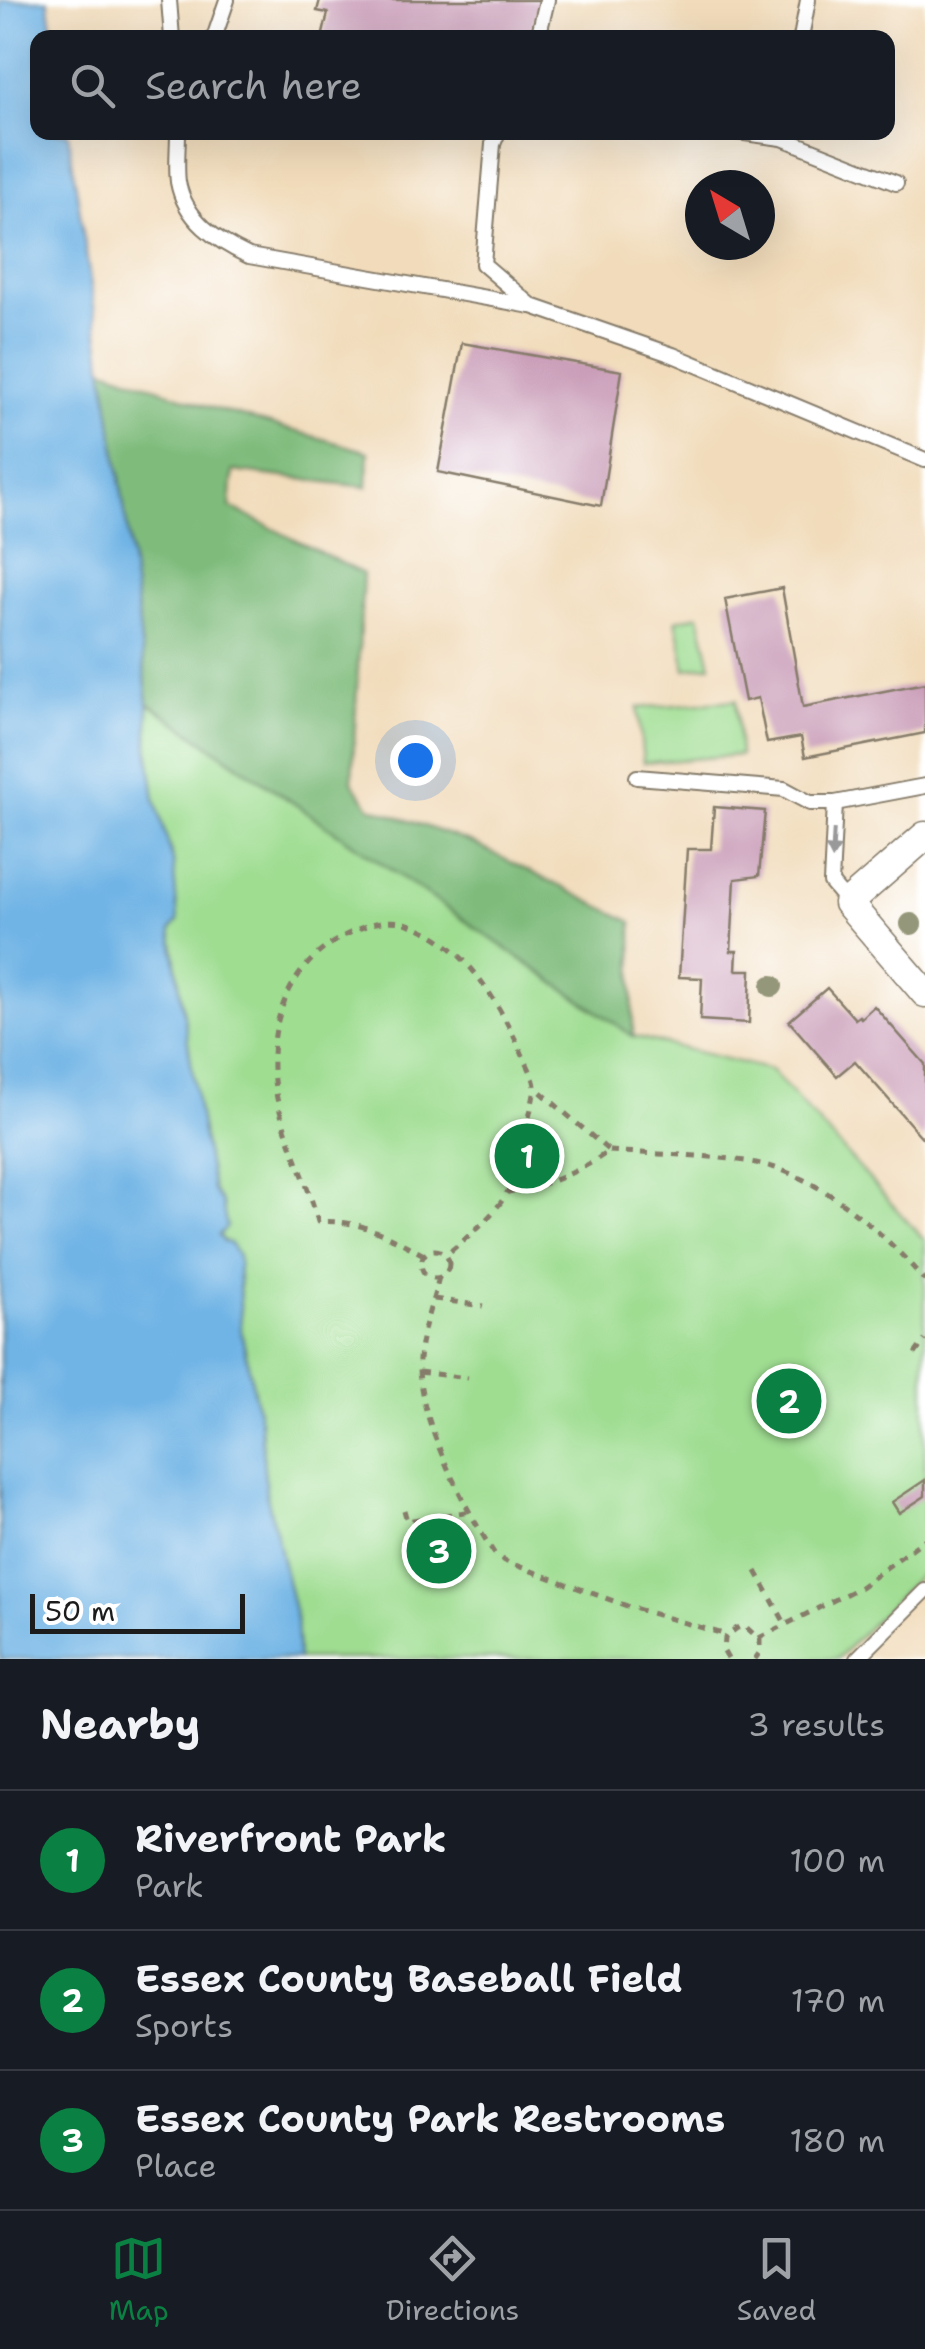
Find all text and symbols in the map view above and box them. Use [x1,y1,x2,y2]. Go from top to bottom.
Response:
search box [30,30,895,140]
icon: search [65,58,120,113]
text: Search here [145,60,362,111]
north arrow [685,170,775,260]
your location [390,735,441,786]
one-way arrow [825,828,841,860]
pin: 1 [494,1118,560,1194]
pin: 2 [756,1364,822,1438]
pin: 3 [406,1514,472,1588]
scale bar [30,1589,245,1634]
text: 50 m [45,1592,115,1630]
text: Nearby [40,1696,200,1752]
text: 3 results [748,1703,885,1746]
text: Riverfront Park [135,1813,446,1864]
text: 1 [65,1839,80,1882]
text: 100 m [789,1839,885,1882]
text: Park [135,1864,204,1907]
text: Essex County Baseball Field [135,1953,683,2004]
text: 2 [61,1979,84,2022]
text: 170 m [791,1979,885,2022]
text: Sports [135,2004,233,2047]
text: Essex County Park Restrooms [135,2093,725,2144]
text: 3 [61,2119,84,2162]
text: 180 m [789,2119,885,2162]
text: Place [135,2144,217,2187]
tab: Map [109,2231,169,2329]
tab: Directions [386,2231,519,2329]
tab: Saved [737,2231,816,2329]

